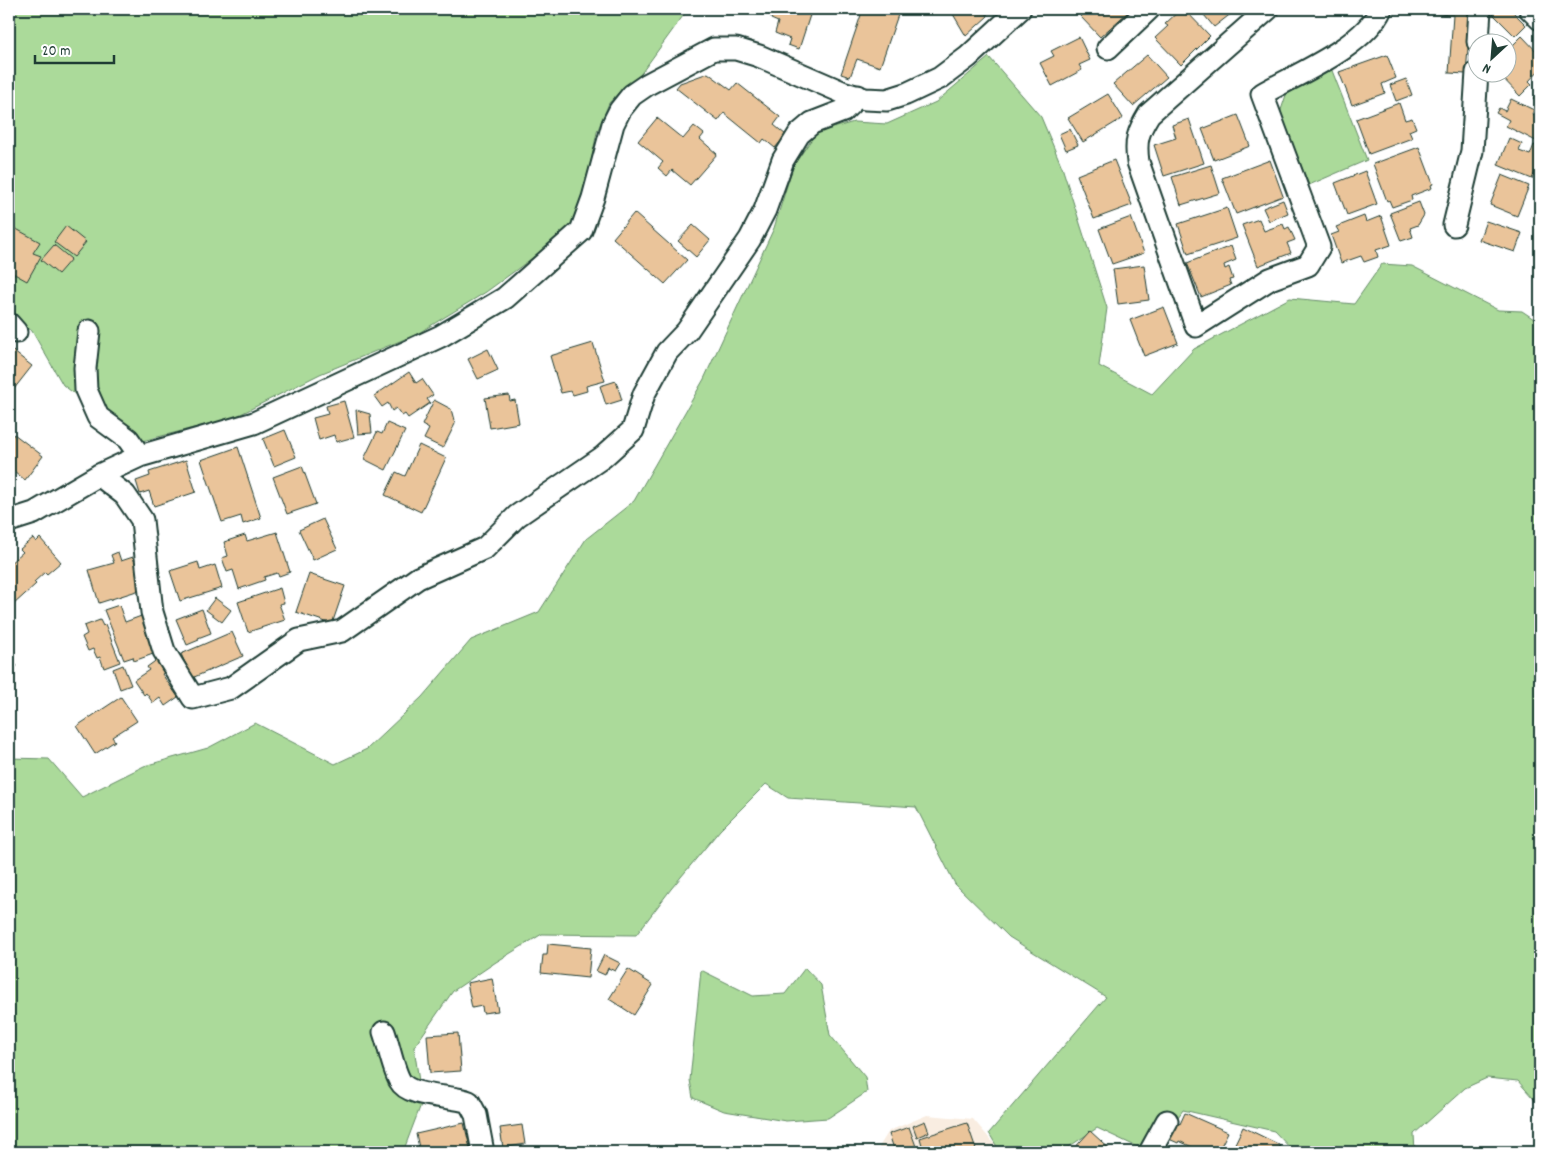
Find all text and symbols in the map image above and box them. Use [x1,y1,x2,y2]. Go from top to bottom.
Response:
scale bar [35,32,114,64]
north arrow [1466,32,1516,82]
text: 20 m [42,41,70,63]
text: N [1480,57,1495,78]

